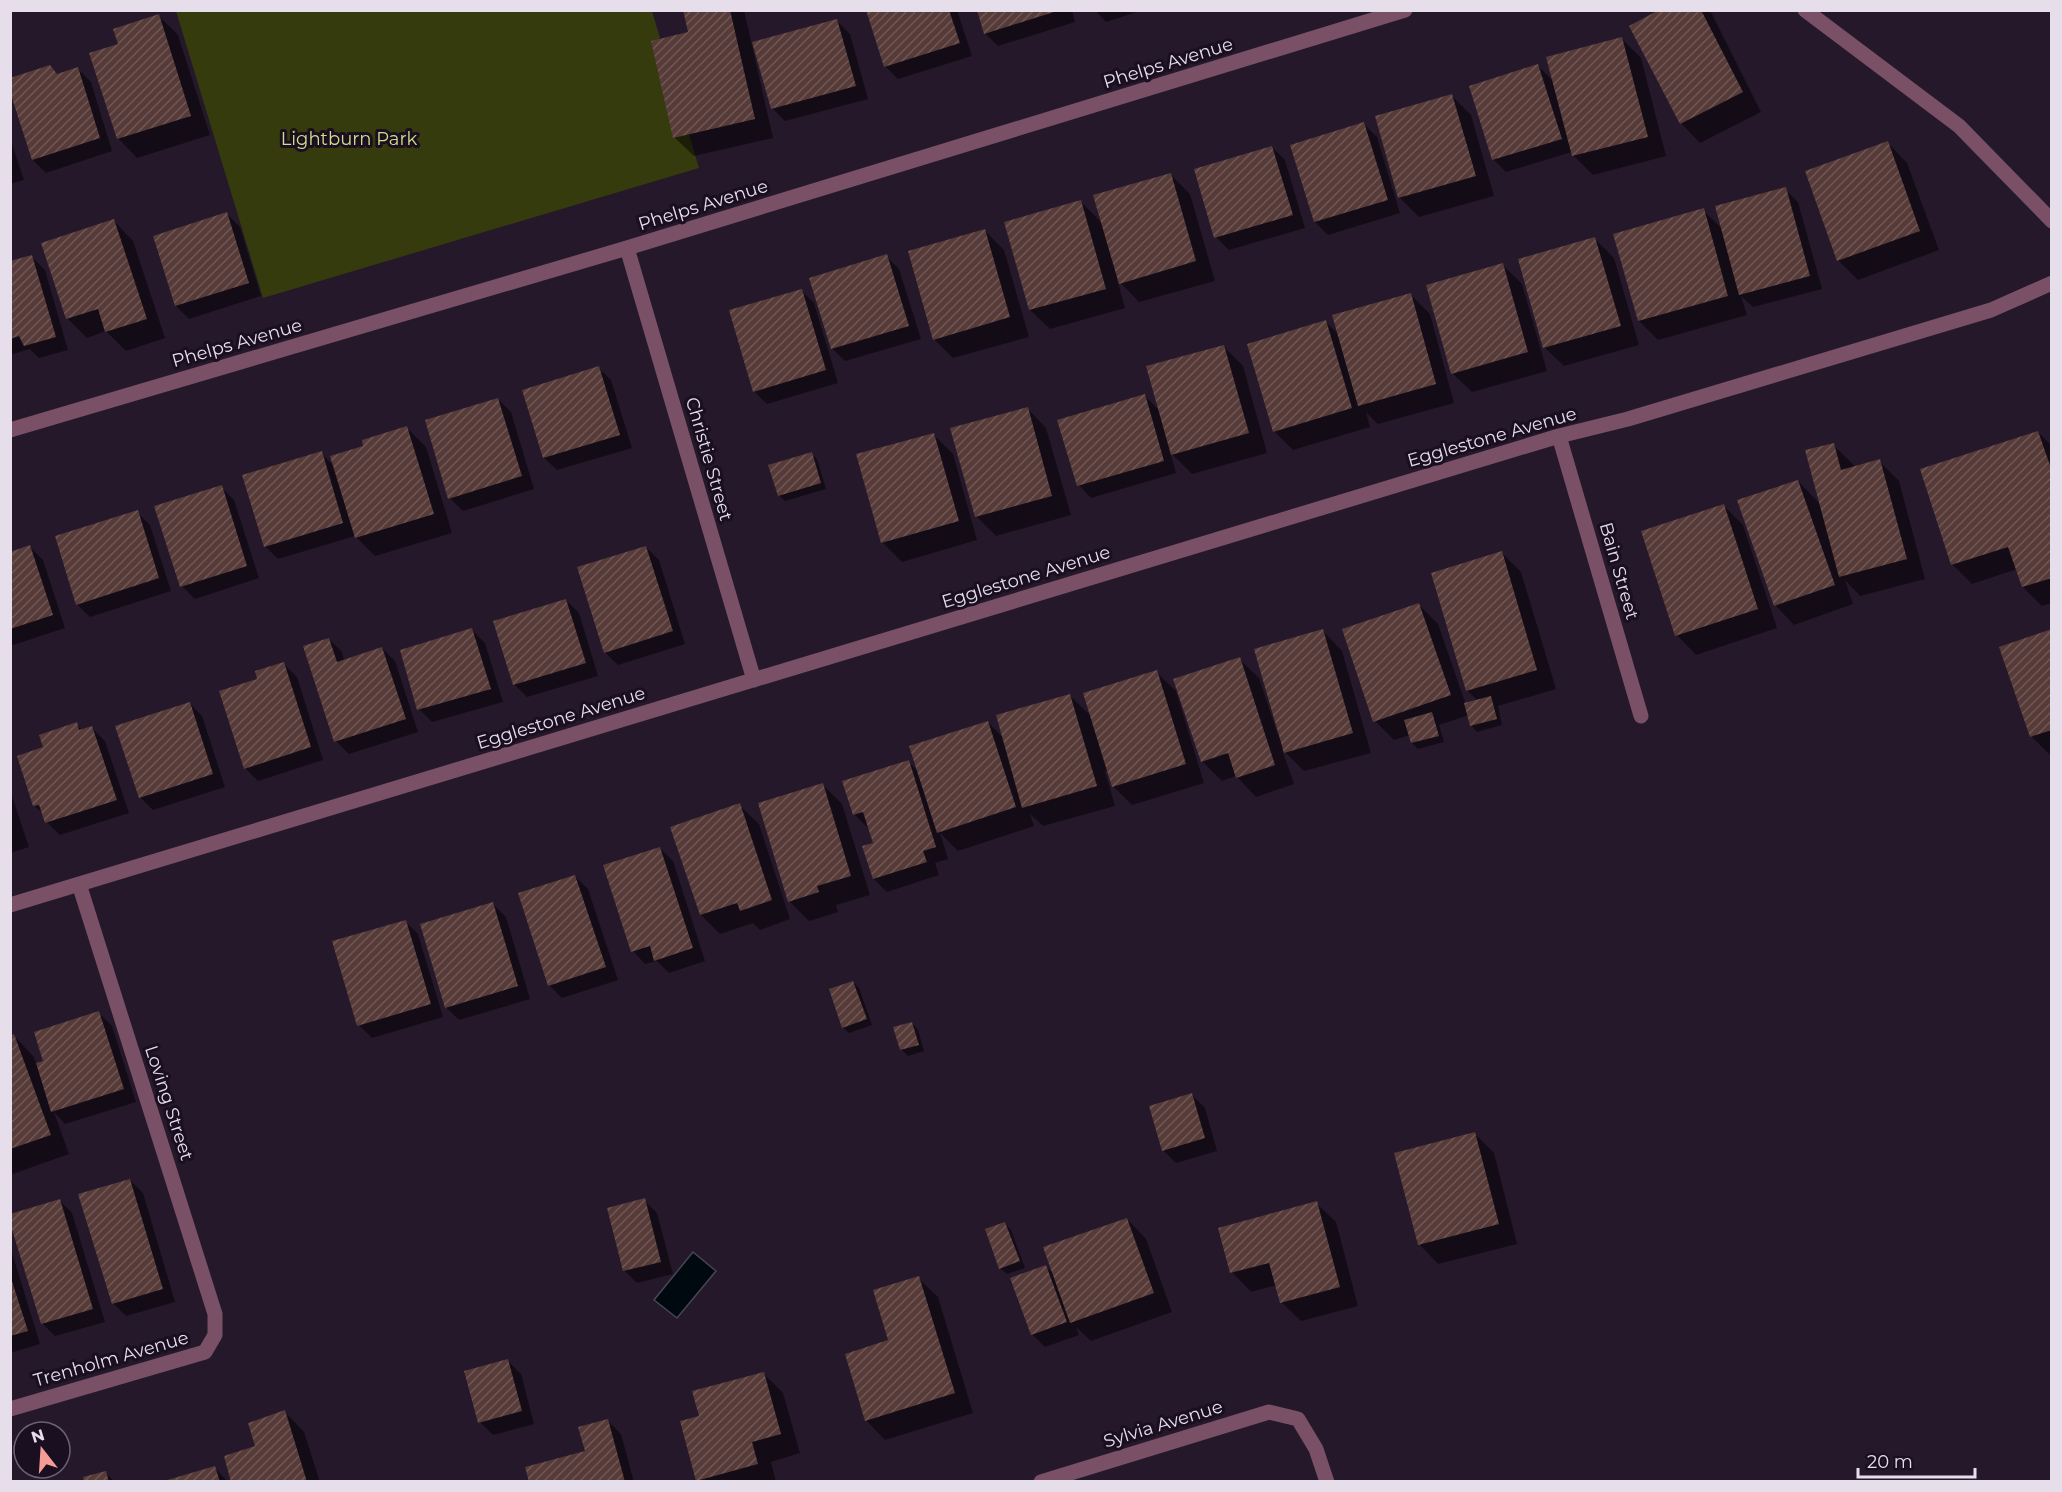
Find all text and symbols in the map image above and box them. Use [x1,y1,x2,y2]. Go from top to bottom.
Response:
street label: Phelps Avenue [1100,33,1236,93]
park label: Lightburn Park [281,128,418,150]
street label: Phelps Avenue [635,175,771,235]
street label: Phelps Avenue [169,314,305,372]
street label: Christie Street [681,395,737,523]
street label: Egglestone Avenue [1405,402,1579,472]
street label: Bain Street [1595,520,1643,622]
street label: Egglestone Avenue [939,541,1113,613]
street label: Egglestone Avenue [474,682,648,754]
street label: Loving Street [140,1043,198,1163]
street label: Trenholm Avenue [31,1326,191,1392]
street label: Sylvia Avenue [1101,1395,1225,1453]
north arrow [12,1420,72,1480]
text: N [29,1425,47,1447]
scale bar [1858,1441,1975,1479]
text: 20 m [1867,1451,1913,1473]

